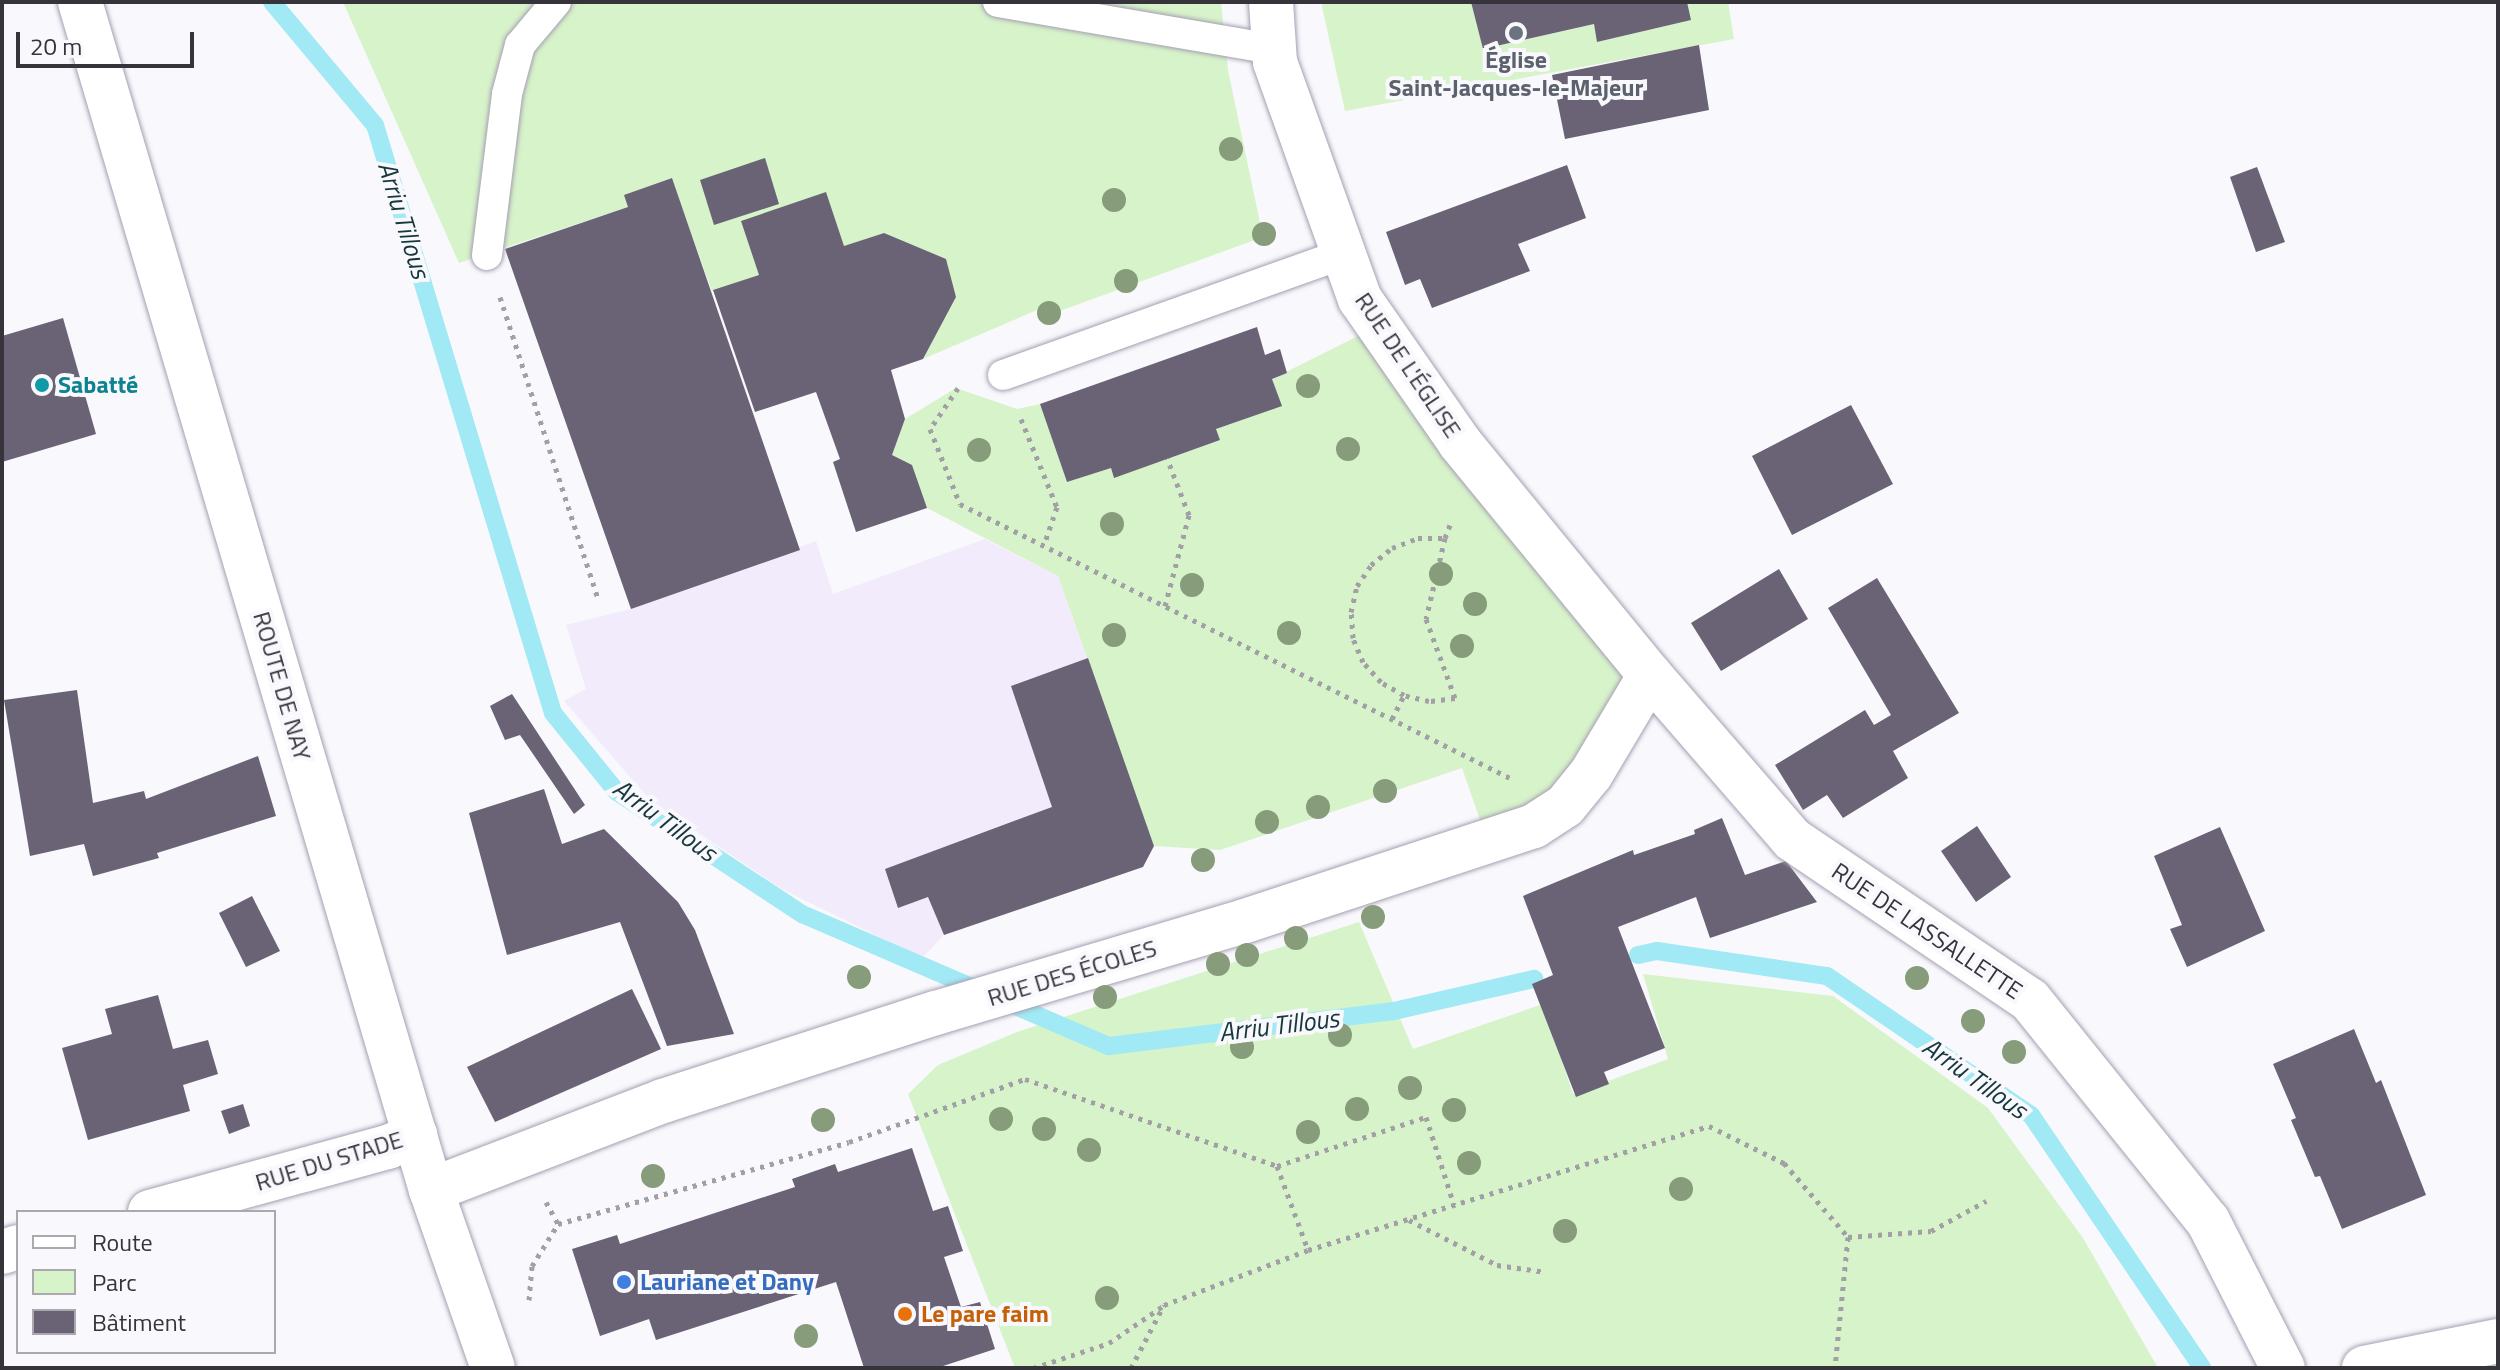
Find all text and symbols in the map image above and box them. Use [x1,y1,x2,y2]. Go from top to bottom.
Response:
scale bar [20,16,198,66]
marker: Église Saint-Jacques-le-Majeur [1507,24,1525,42]
text: 20 m [30,28,82,64]
place label: Église Saint-Jacques-le-Majeur [1389,46,1643,102]
water label: Arriu Tillous [371,158,437,282]
street label: RUE DE L'ÉGLISE [1349,287,1467,443]
place label: Sabatté [58,371,138,399]
marker: Sabatté [33,376,51,394]
street label: ROUTE DE NAY [247,608,317,764]
water label: Arriu Tillous [607,772,723,868]
street label: RUE DE LASSALLETTE [1826,857,2028,1005]
street label: RUE DES ÉCOLES [984,934,1160,1012]
water label: Arriu Tillous [1217,1002,1341,1048]
water label: Arriu Tillous [1917,1031,2033,1125]
street label: RUE DU STADE [252,1125,406,1197]
legend [16,1210,276,1354]
text: Route [92,1224,153,1260]
text: Parc [92,1264,137,1300]
place label: Lauriane et Dany [640,1268,814,1296]
marker: Lauriane et Dany [615,1273,633,1291]
place label: Le pare faim [921,1300,1049,1328]
text: Bâtiment [92,1304,186,1340]
marker: Le pare faim [896,1305,914,1323]

